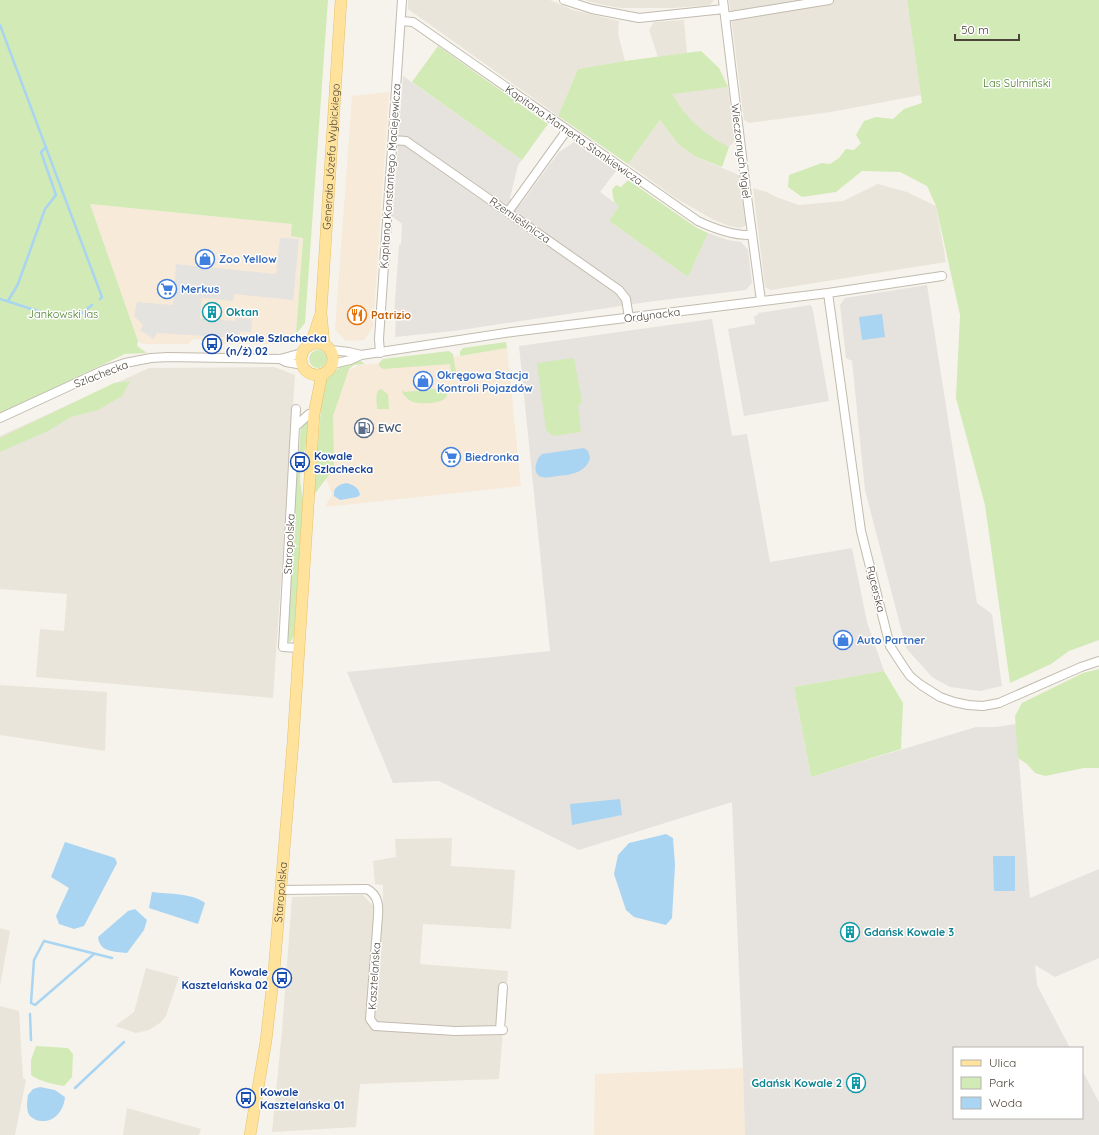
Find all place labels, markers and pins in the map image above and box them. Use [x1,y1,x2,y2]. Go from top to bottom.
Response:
shop icon: Zoo Yellow [194,248,216,270]
place label: Zoo Yellow [219,252,277,266]
supermarket icon: Merkus [156,278,178,300]
place label: Merkus [181,282,219,296]
building icon: Oktan [201,301,223,323]
restaurant icon: Patrizio [346,304,368,326]
place label: Oktan [226,305,259,319]
place label: Patrizio [371,308,411,322]
place label: Kowale Szlachecka (n/ż) 02 [226,331,327,358]
bus stop icon: Kowale Szlachecka (n/ż) 02 [201,333,223,355]
place label: Okręgowa Stacja Kontroli Pojazdów [437,368,533,395]
shop icon: Okręgowa Stacja Kontroli Pojazdów [412,370,434,392]
fuel station icon: EWC [353,417,375,439]
place label: EWC [378,421,402,435]
supermarket icon: Biedronka [440,446,462,468]
place label: Kowale Szlachecka [314,449,373,476]
place label: Biedronka [465,450,519,464]
bus stop icon: Kowale Szlachecka [289,451,311,473]
shop icon: Auto Partner [832,629,854,651]
place label: Auto Partner [857,633,926,647]
building icon: Gdańsk Kowale 3 [839,921,861,943]
place label: Gdańsk Kowale 3 [864,925,954,939]
place label: Kowale Kasztelańska 02 [181,965,269,992]
bus stop icon: Kowale Kasztelańska 02 [271,967,293,989]
building icon: Gdańsk Kowale 2 [845,1072,867,1094]
place label: Gdańsk Kowale 2 [751,1076,842,1090]
place label: Kowale Kasztelańska 01 [260,1085,345,1112]
bus stop icon: Kowale Kasztelańska 01 [235,1087,257,1109]

